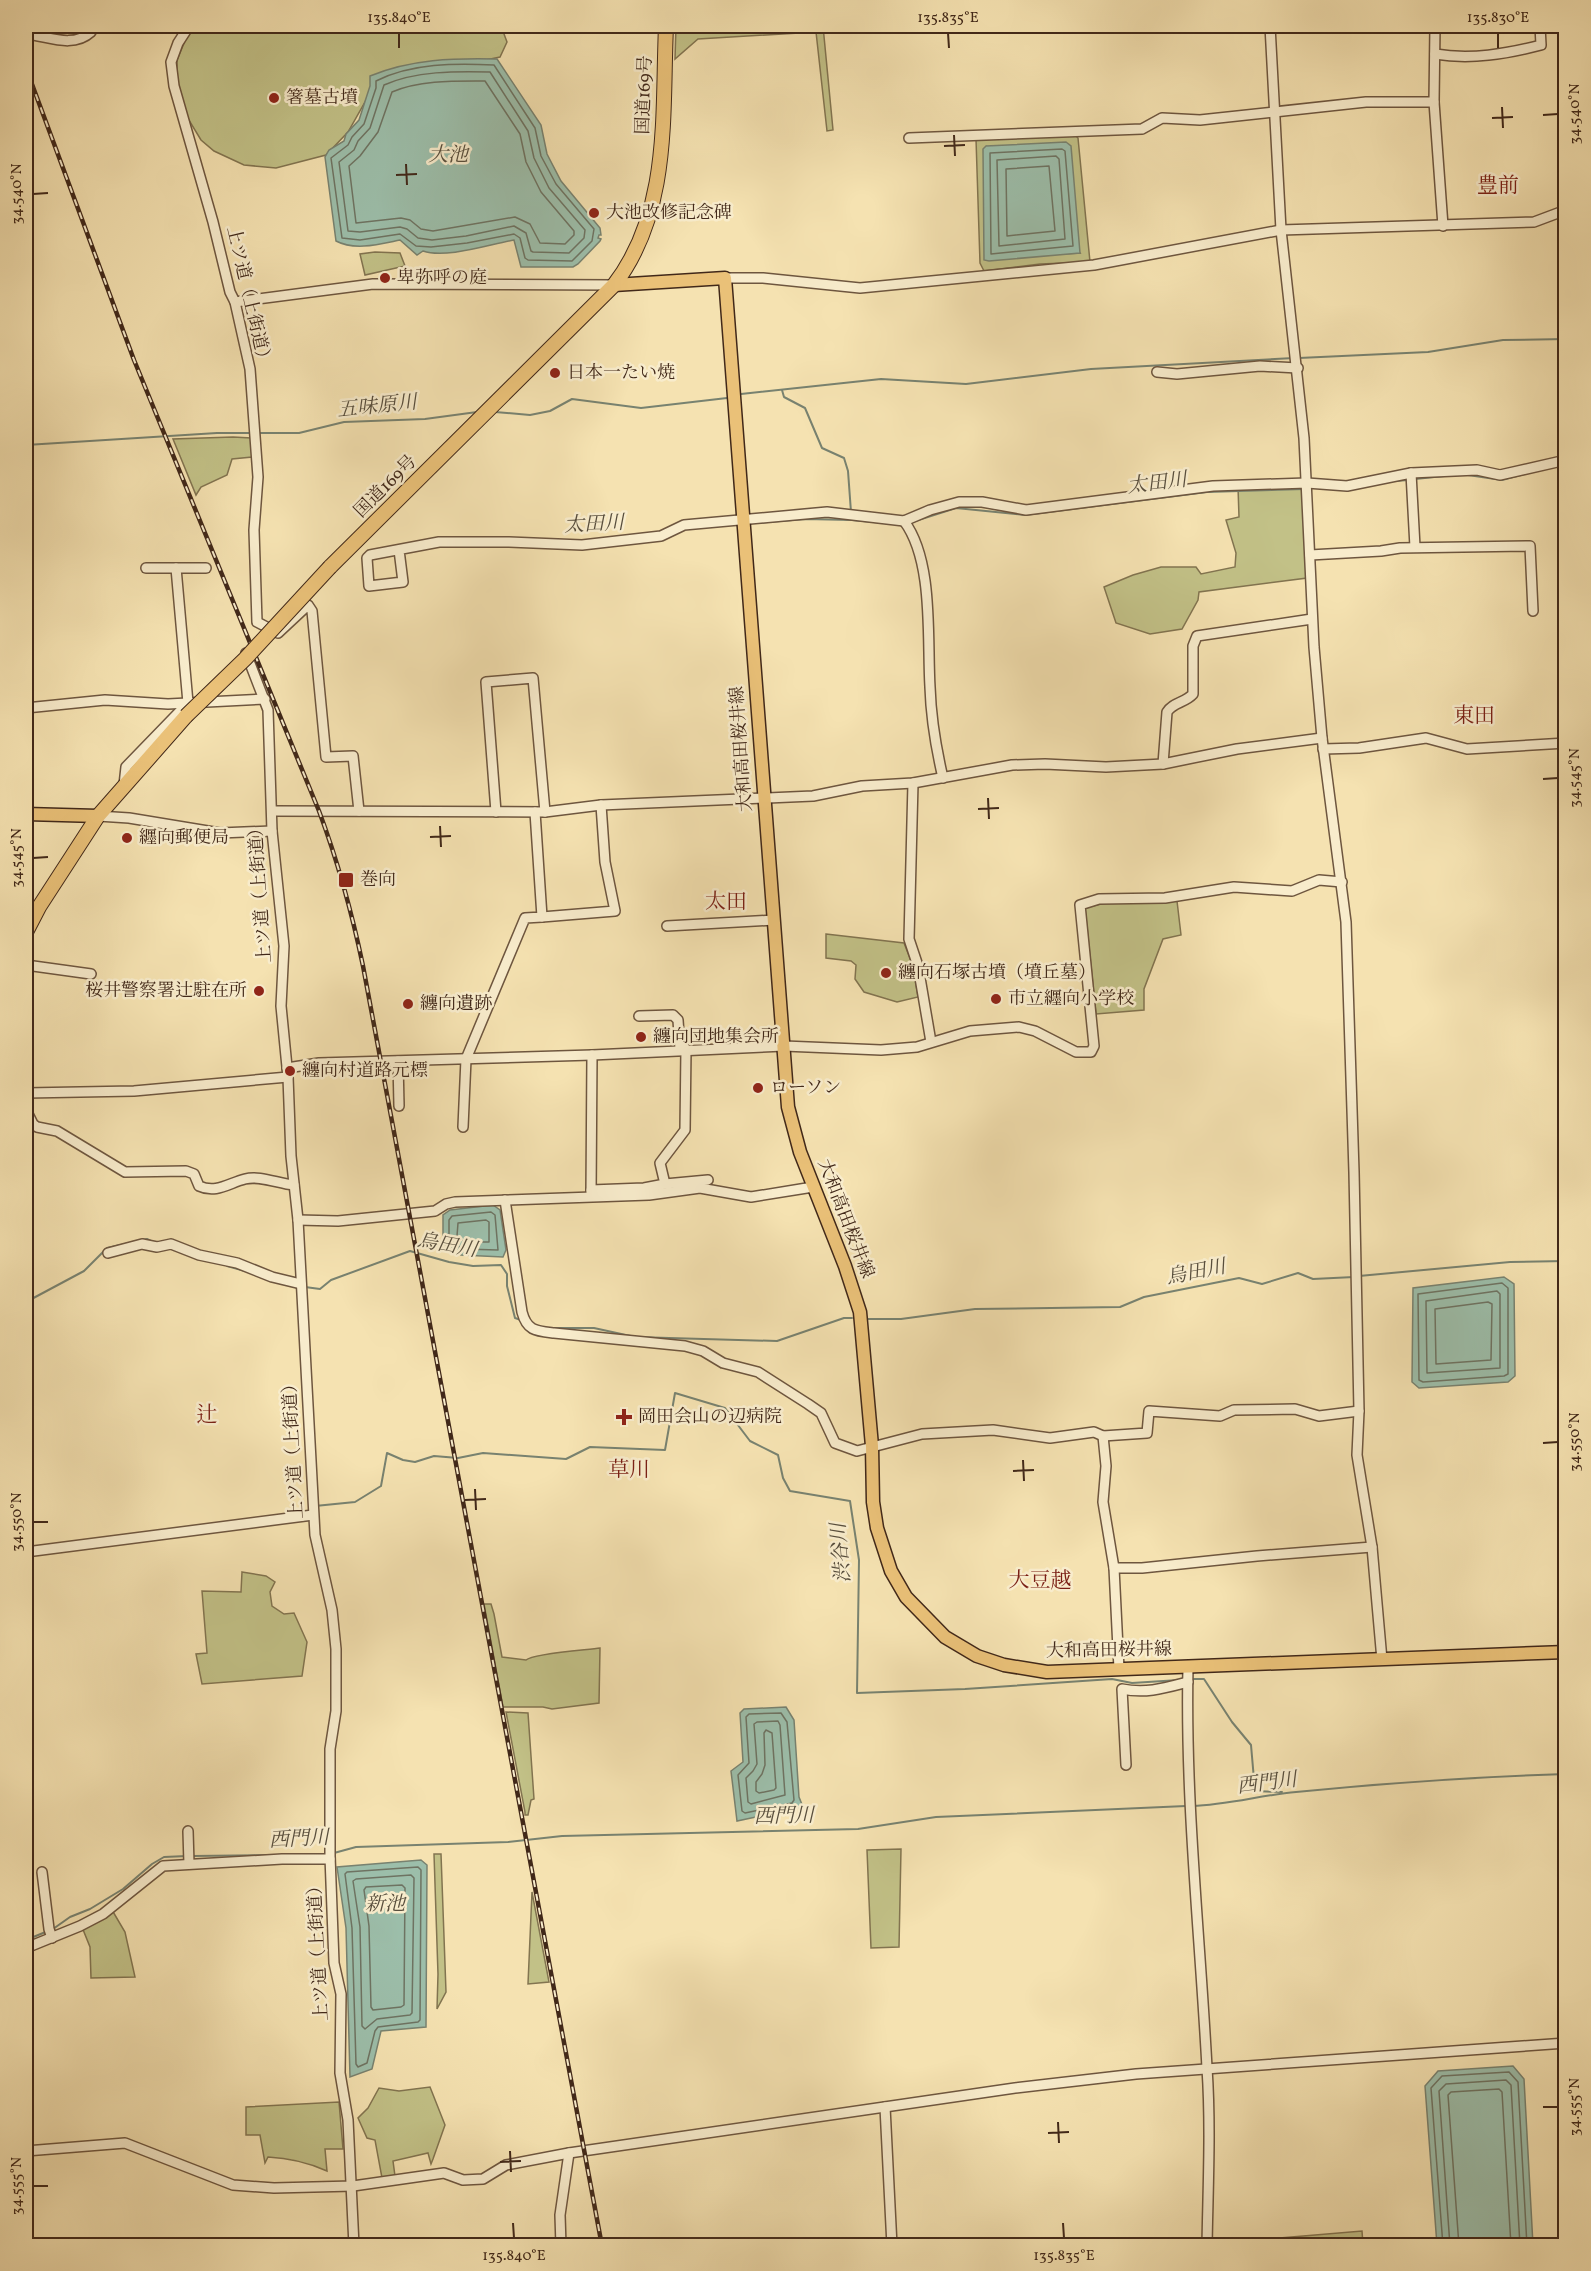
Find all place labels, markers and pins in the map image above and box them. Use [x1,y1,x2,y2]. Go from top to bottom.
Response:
place label: 箸墓古墳 [286,86,358,111]
marker: 箸墓古墳 [267,91,281,105]
place label: 大池改修記念碑 [606,201,732,226]
marker: 大池改修記念碑 [587,206,601,220]
place label: 卑弥呼の庭 [397,266,487,291]
marker: 卑弥呼の庭 [378,271,392,285]
place label: 日本一たい焼 [567,361,675,386]
marker: 日本一たい焼 [548,366,562,380]
place label: 纒向郵便局 [139,826,229,851]
marker: 纒向郵便局 [120,831,134,845]
place label: 巻向 [360,868,396,893]
marker: 巻向 [337,871,355,889]
place label: 纏向石塚古墳（墳丘墓） [898,961,1096,986]
marker: 纏向石塚古墳（墳丘墓） [879,966,893,980]
place label: 桜井警察署辻駐在所 [85,979,247,1004]
marker: 桜井警察署辻駐在所 [252,984,266,998]
place label: 市立纒向小学校 [1008,987,1134,1012]
place label: 纏向遺跡 [420,992,492,1017]
marker: 市立纒向小学校 [989,992,1003,1006]
marker: 纏向遺跡 [401,997,415,1011]
place label: 纏向団地集会所 [653,1025,779,1050]
marker: 纏向団地集会所 [634,1030,648,1044]
place label: 纏向村道路元標 [302,1059,428,1084]
marker: 纏向村道路元標 [283,1064,297,1078]
place label: ローソン [770,1076,841,1101]
marker: ローソン [751,1081,765,1095]
place label: 岡田会山の辺病院 [638,1405,782,1430]
marker: 岡田会山の辺病院 [615,1408,633,1426]

